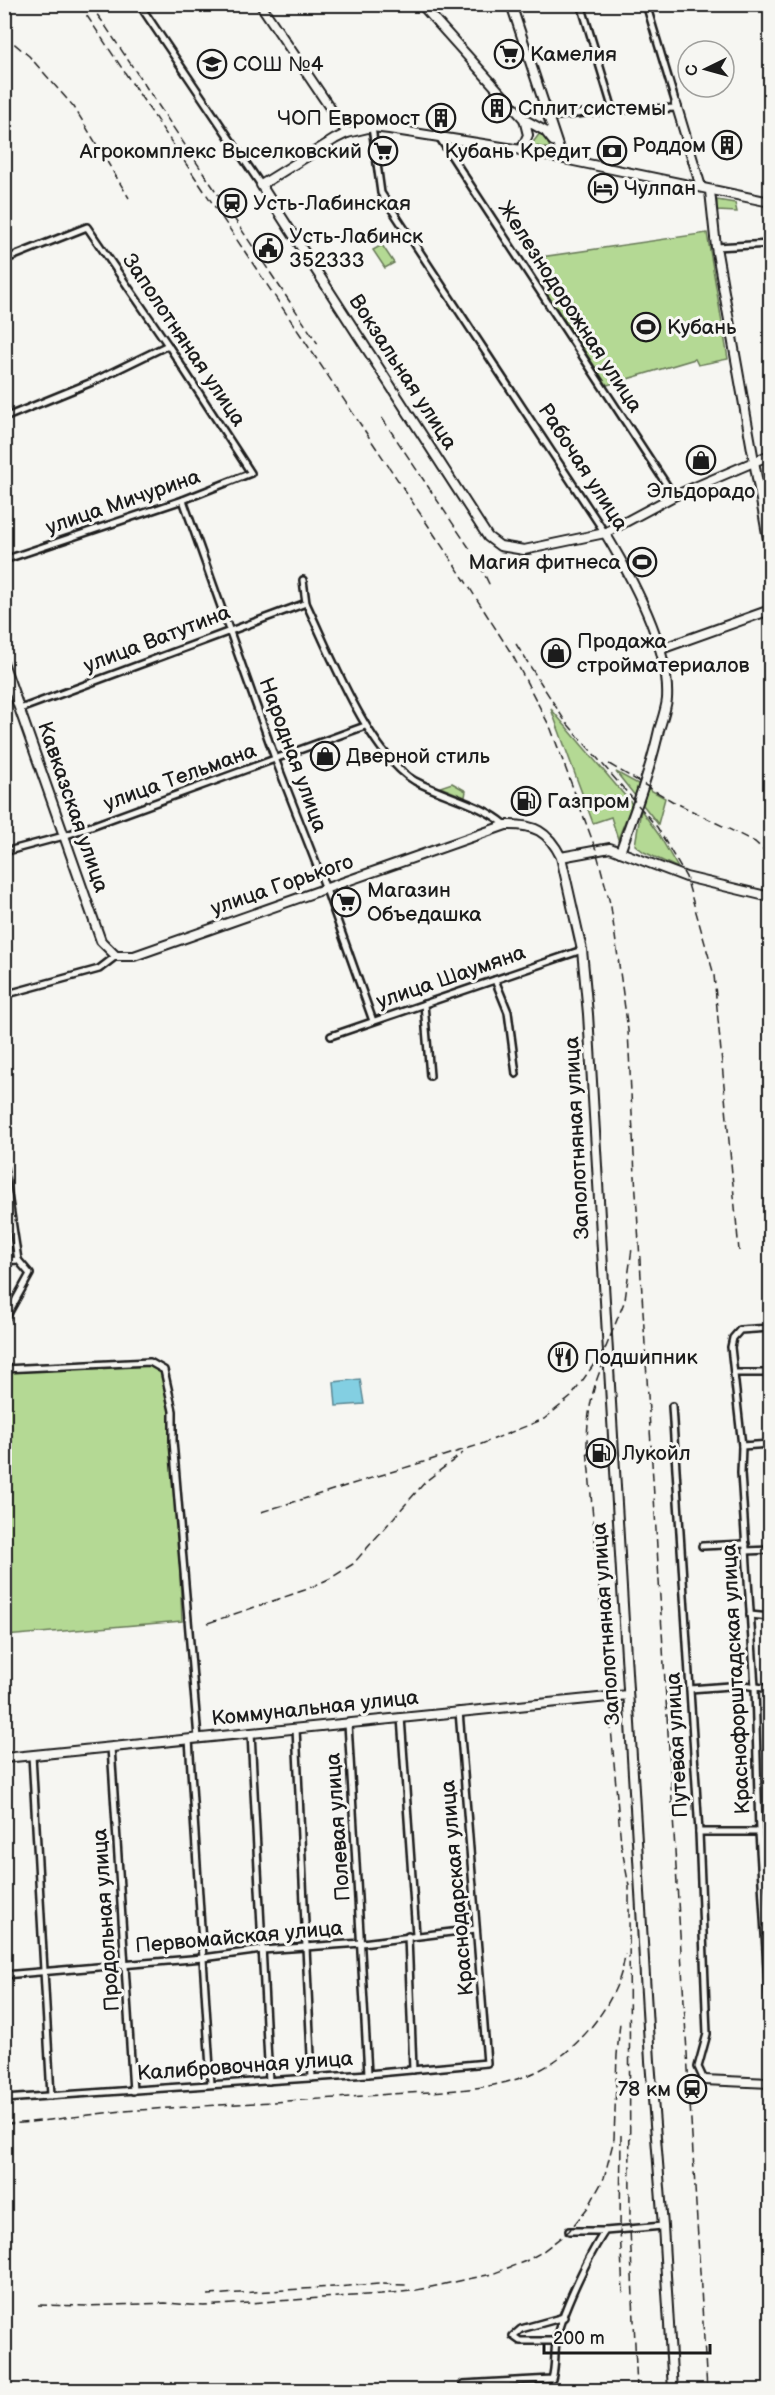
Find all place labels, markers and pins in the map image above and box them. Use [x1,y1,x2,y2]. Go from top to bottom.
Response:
supermarket icon: Камелия [493,38,525,70]
place label: Камелия [530,42,617,67]
school or university icon: СОШ №4 [196,48,228,80]
place label: СОШ №4 [233,52,324,77]
building icon: Сплит системы [481,92,513,124]
place label: Сплит системы [518,96,666,121]
building icon: ЧОП Евромост [425,102,457,134]
place label: ЧОП Евромост [277,106,420,131]
building icon: Роддом [711,129,743,161]
place label: Роддом [632,133,706,158]
supermarket icon: Агрокомплекс Выселковский [367,135,399,167]
bank icon: Кубань Кредит [596,135,628,167]
place label: Агрокомплекс Выселковский [79,139,362,164]
place label: Кубань Кредит [445,139,591,164]
hotel icon: Чулпан [587,172,619,204]
place label: Чулпан [624,176,696,201]
station icon: Усть-Лабинская [216,187,248,219]
place label: Усть-Лабинская [253,191,411,216]
place label: Усть-Лабинск 352333 [289,224,423,273]
public building icon: Усть-Лабинск 352333 [252,232,284,264]
sports icon: Кубань [630,311,662,343]
place label: Кубань [667,315,737,340]
shop icon: Эльдорадо [685,444,717,476]
place label: Эльдорадо [647,479,755,504]
sports icon: Магия фитнеса [626,546,658,578]
place label: Магия фитнеса [468,550,622,575]
place label: Продажа стройматериалов [577,629,749,678]
shop icon: Продажа стройматериалов [540,637,572,669]
shop icon: Дверной стиль [309,740,341,772]
place label: Дверной стиль [346,744,491,769]
fuel station icon: Газпром [510,785,542,817]
place label: Газпром [547,789,630,814]
place label: Магазин Объедашка [367,878,482,927]
supermarket icon: Магазин Объедашка [330,886,362,918]
restaurant icon: Подшипник [547,1341,579,1373]
place label: Подшипник [584,1345,698,1370]
fuel station icon: Лукойл [585,1437,617,1469]
place label: Лукойл [621,1441,691,1466]
station icon: 78 км [676,2073,708,2105]
place label: 78 км [618,2077,671,2102]

